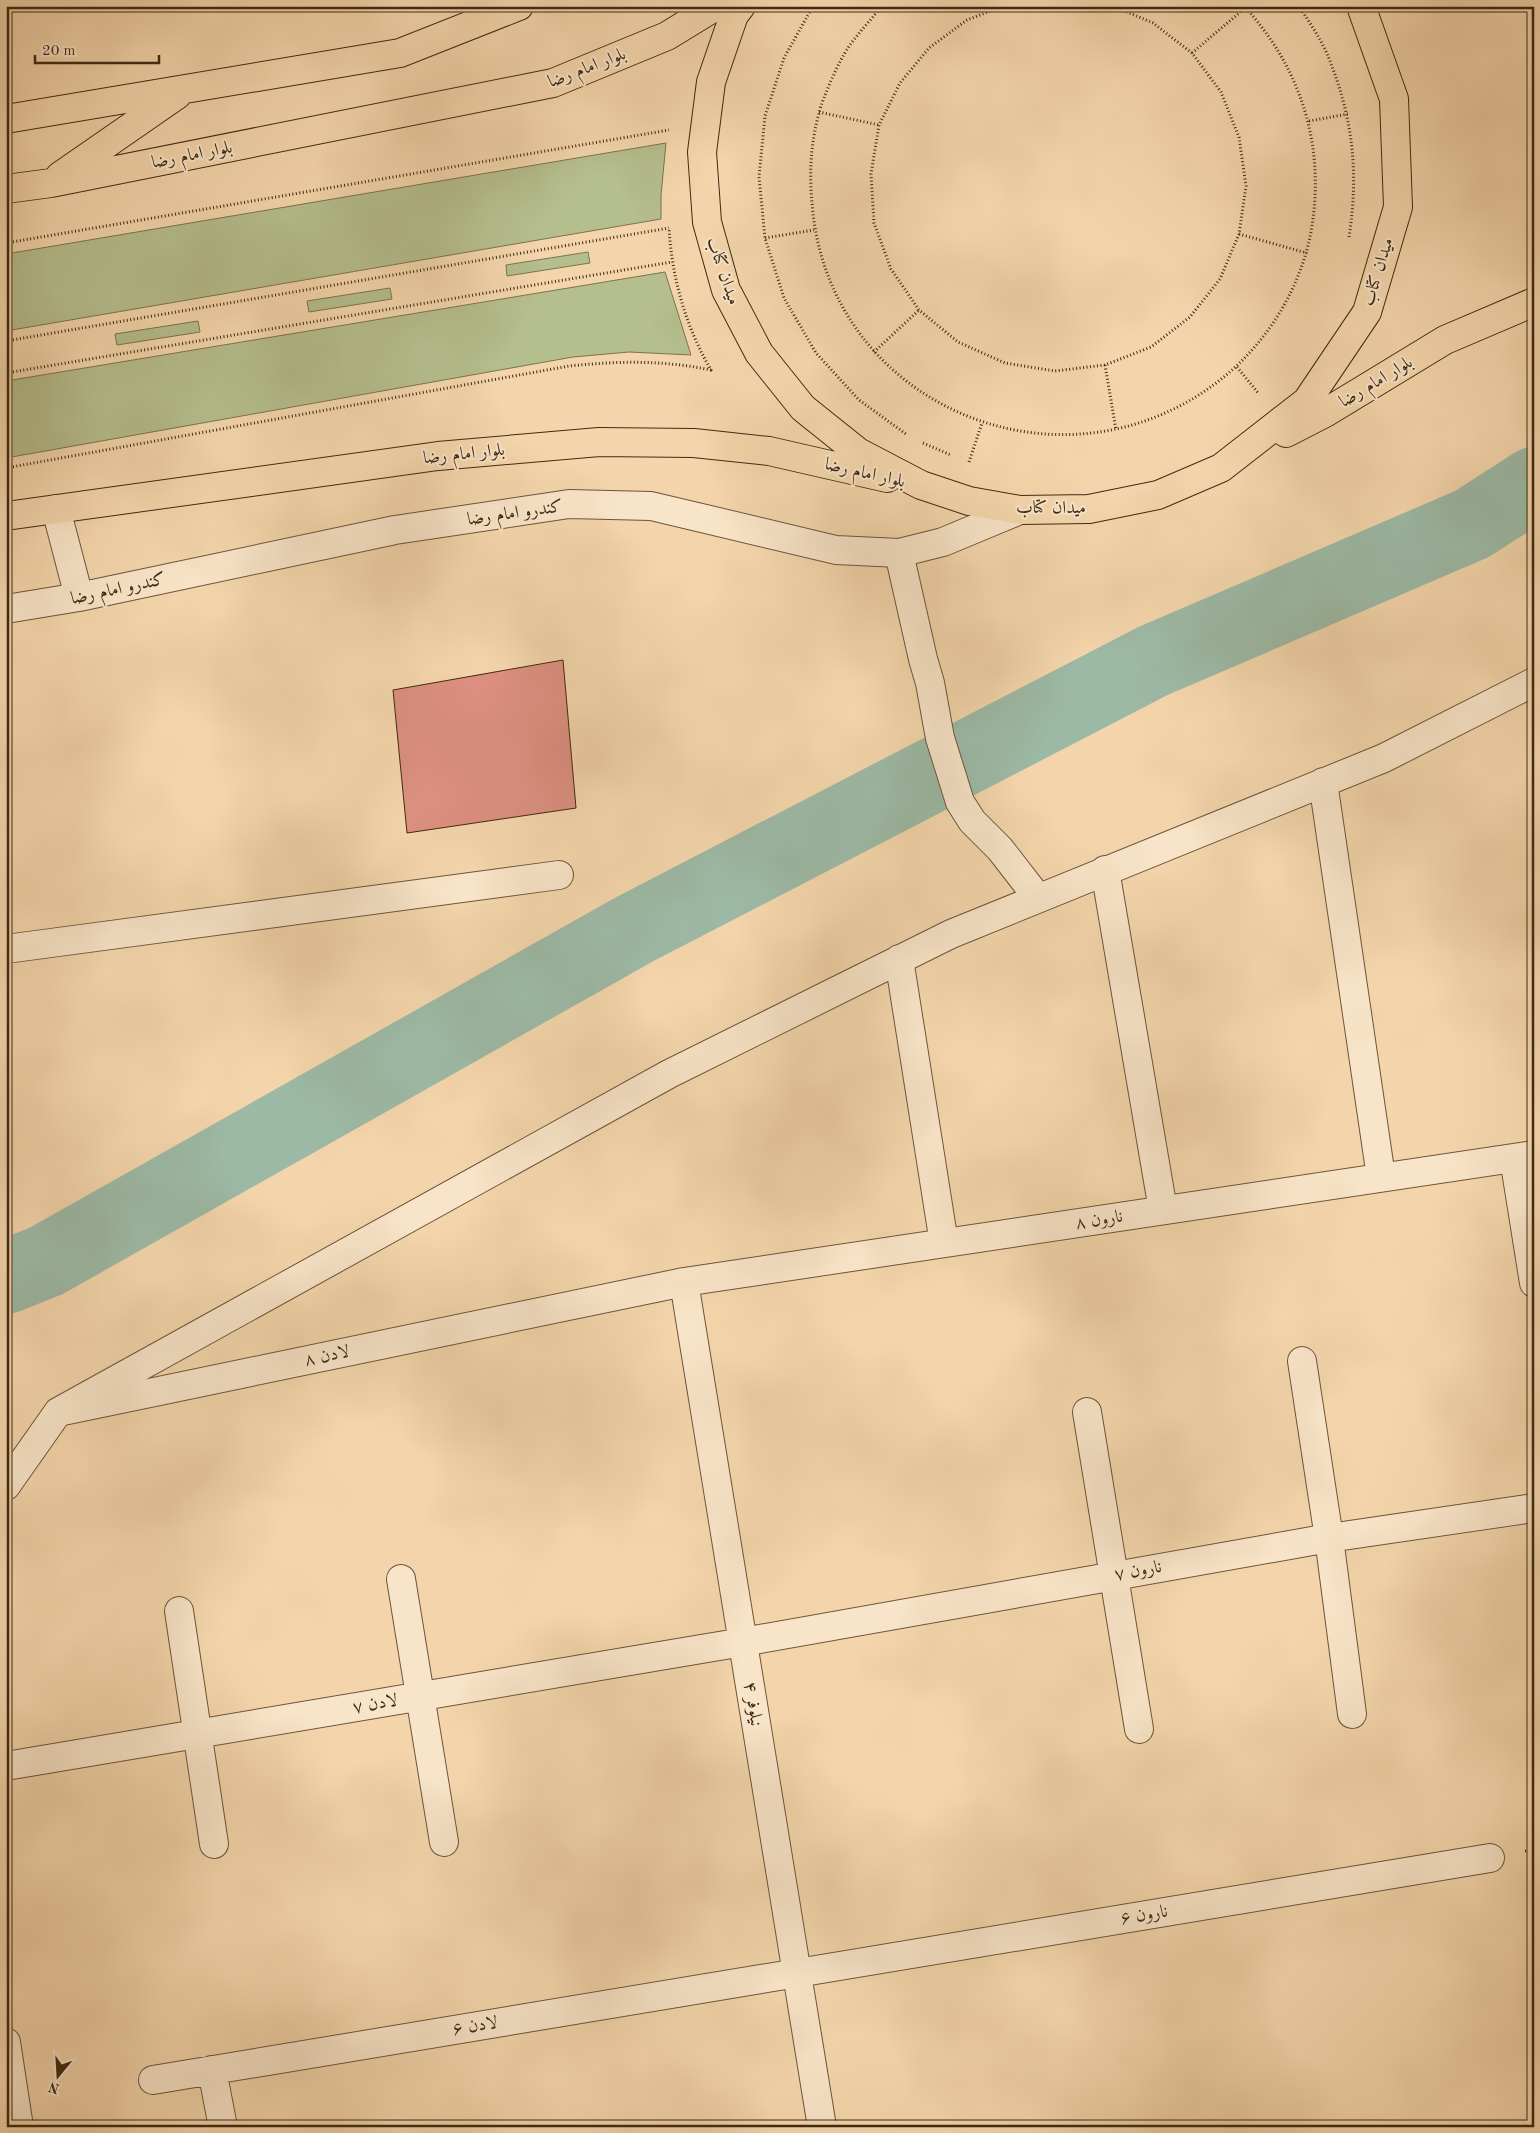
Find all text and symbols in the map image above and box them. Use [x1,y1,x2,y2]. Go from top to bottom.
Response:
scale bar [35,32,159,64]
text: 20 m [42,44,76,59]
street label: بلوار امام رضا [546,45,631,97]
street label: بلوار امام رضا [150,138,235,178]
street label: میدان کتاب [702,235,743,307]
street label: میدان کتاب [1359,236,1398,308]
street label: بلوار امام رضا [1336,353,1419,416]
street label: بلوار امام رضا [422,441,506,473]
street label: بلوار امام رضا [822,455,907,497]
street label: کندرو امام رضا [466,497,565,535]
street label: میدان کتاب [1016,499,1086,518]
street label: کندرو امام رضا [69,570,168,614]
street label: نارون ۸ [1074,1207,1124,1234]
street label: لادن ۸ [303,1342,351,1370]
street label: نارون ۷ [1113,1558,1163,1585]
street label: نیلوفر ۴ [739,1680,765,1728]
street label: لادن ۷ [351,1691,399,1717]
street label: نارون ۶ [1119,1902,1169,1929]
street label: لادن ۶ [451,2014,499,2038]
north arrow [32,2050,82,2100]
text: N [47,2079,62,2096]

